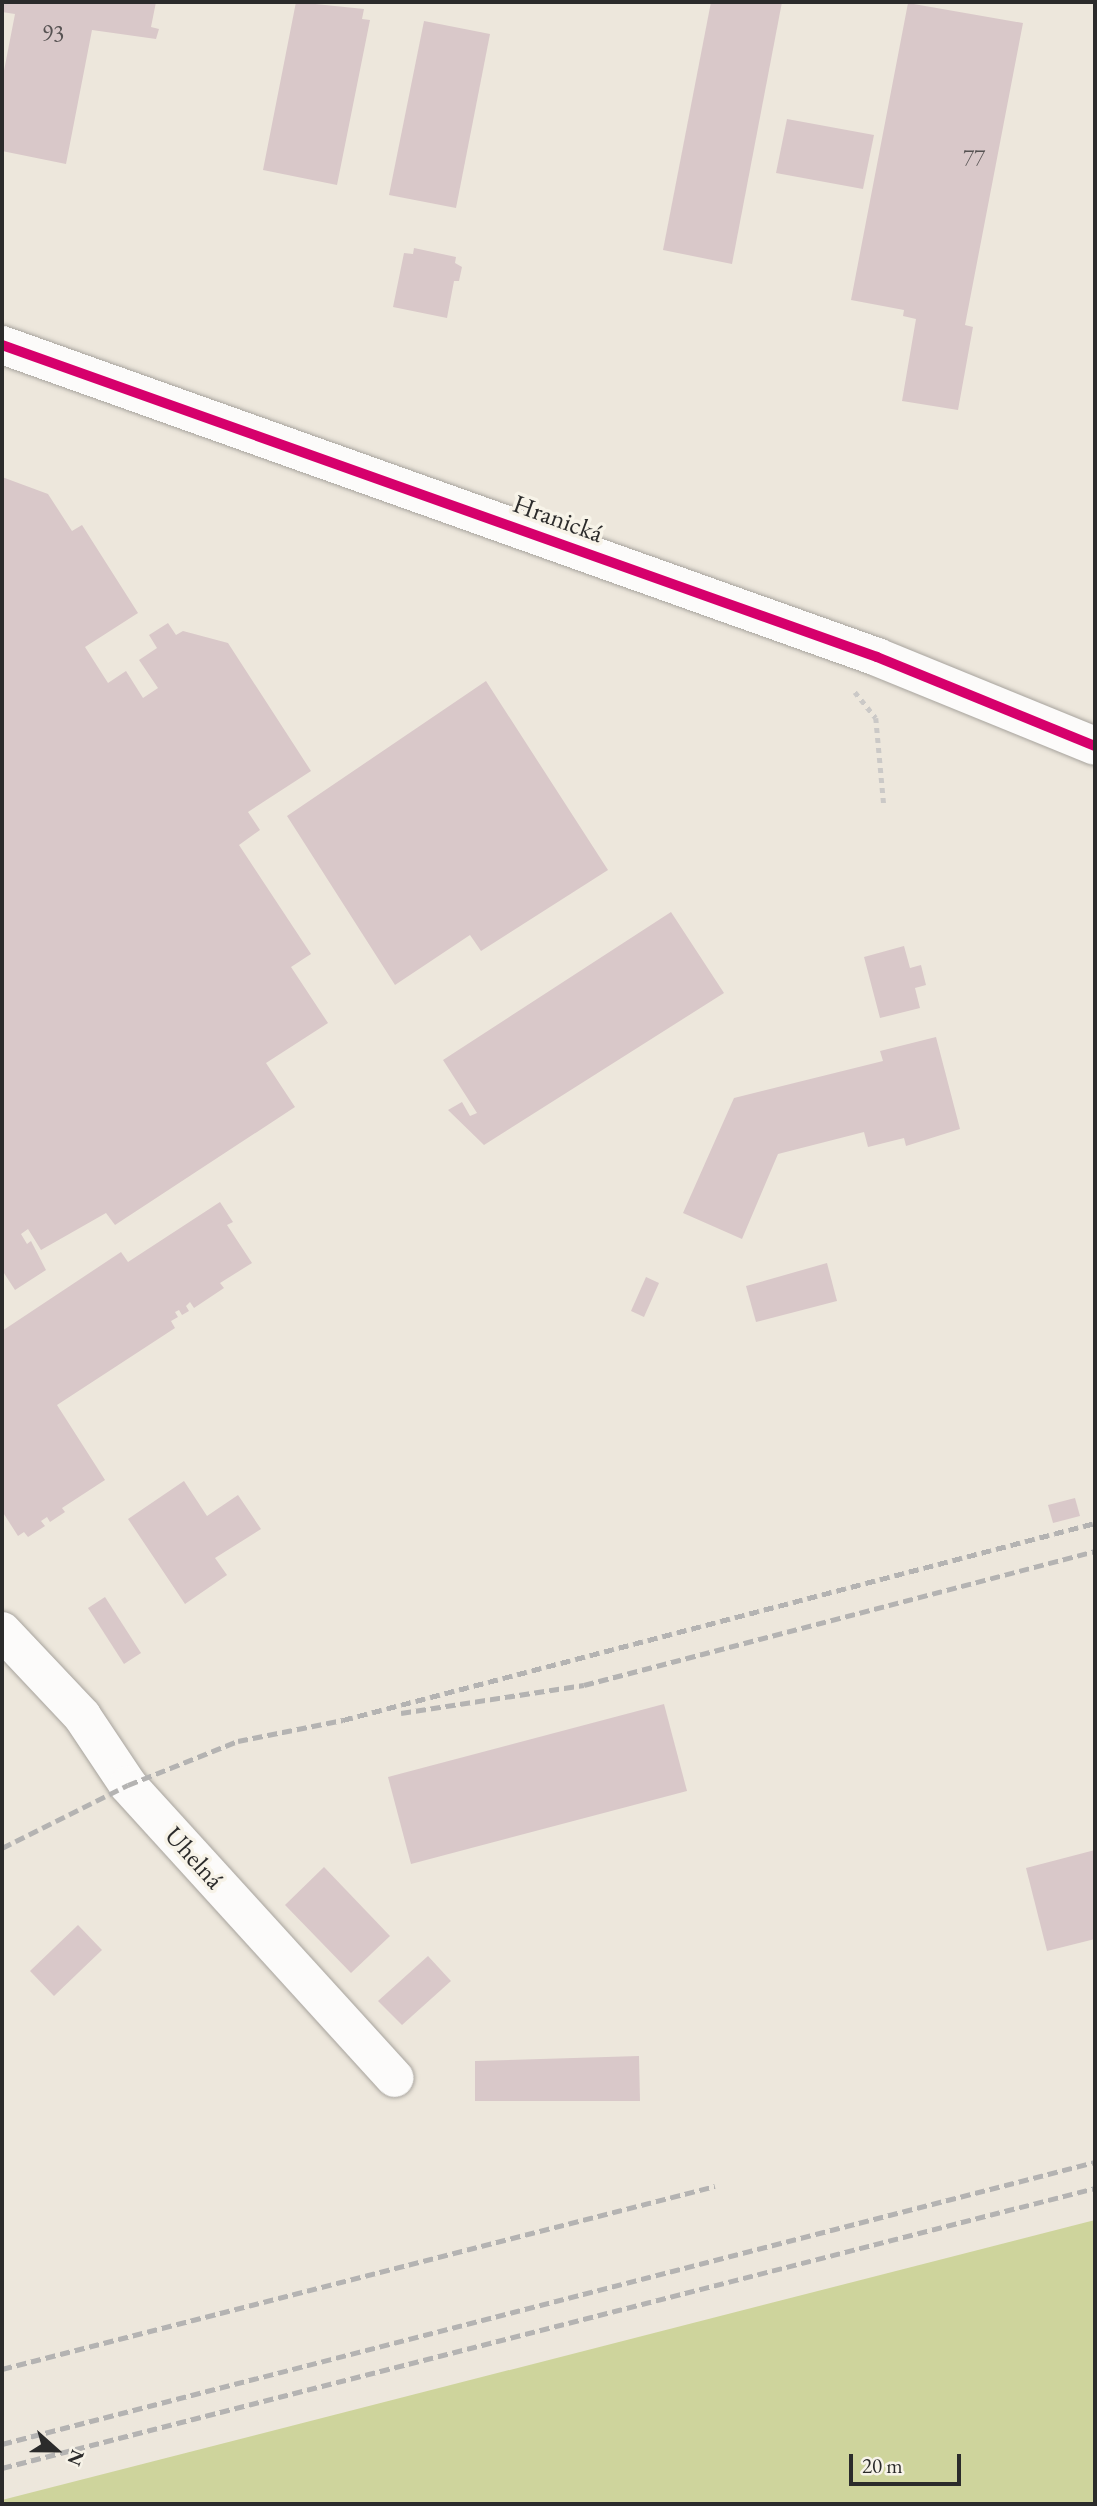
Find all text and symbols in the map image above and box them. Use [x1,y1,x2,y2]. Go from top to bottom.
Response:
house number: 93 [42,19,64,47]
house number: 77 [963,144,985,172]
street label: Hranická [509,488,607,550]
street label: Uhelná [158,1820,230,1896]
north arrow [21,2415,91,2485]
scale bar [852,2440,964,2484]
text: N [62,2446,90,2469]
text: 20 m [862,2452,903,2479]

